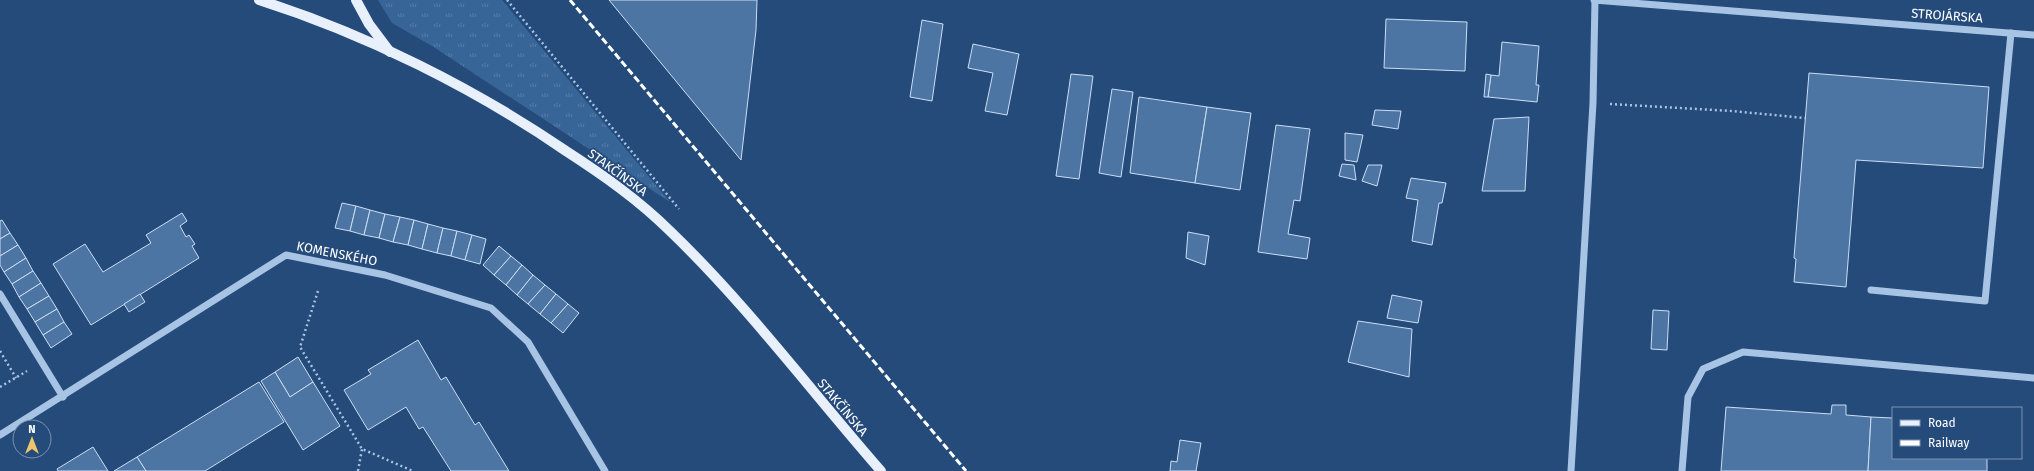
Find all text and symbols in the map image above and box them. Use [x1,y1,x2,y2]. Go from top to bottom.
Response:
street label: STROJÁRSKA [1911,6,1984,26]
street label: STAKČÍNSKA [585,145,651,199]
street label: KOMENSKÉHO [295,238,379,269]
street label: STAKČÍNSKA [814,375,872,439]
legend [1892,407,2022,459]
text: Road [1928,416,1956,430]
north arrow [12,419,52,459]
text: N [28,423,36,436]
text: Railway [1928,436,1969,450]

